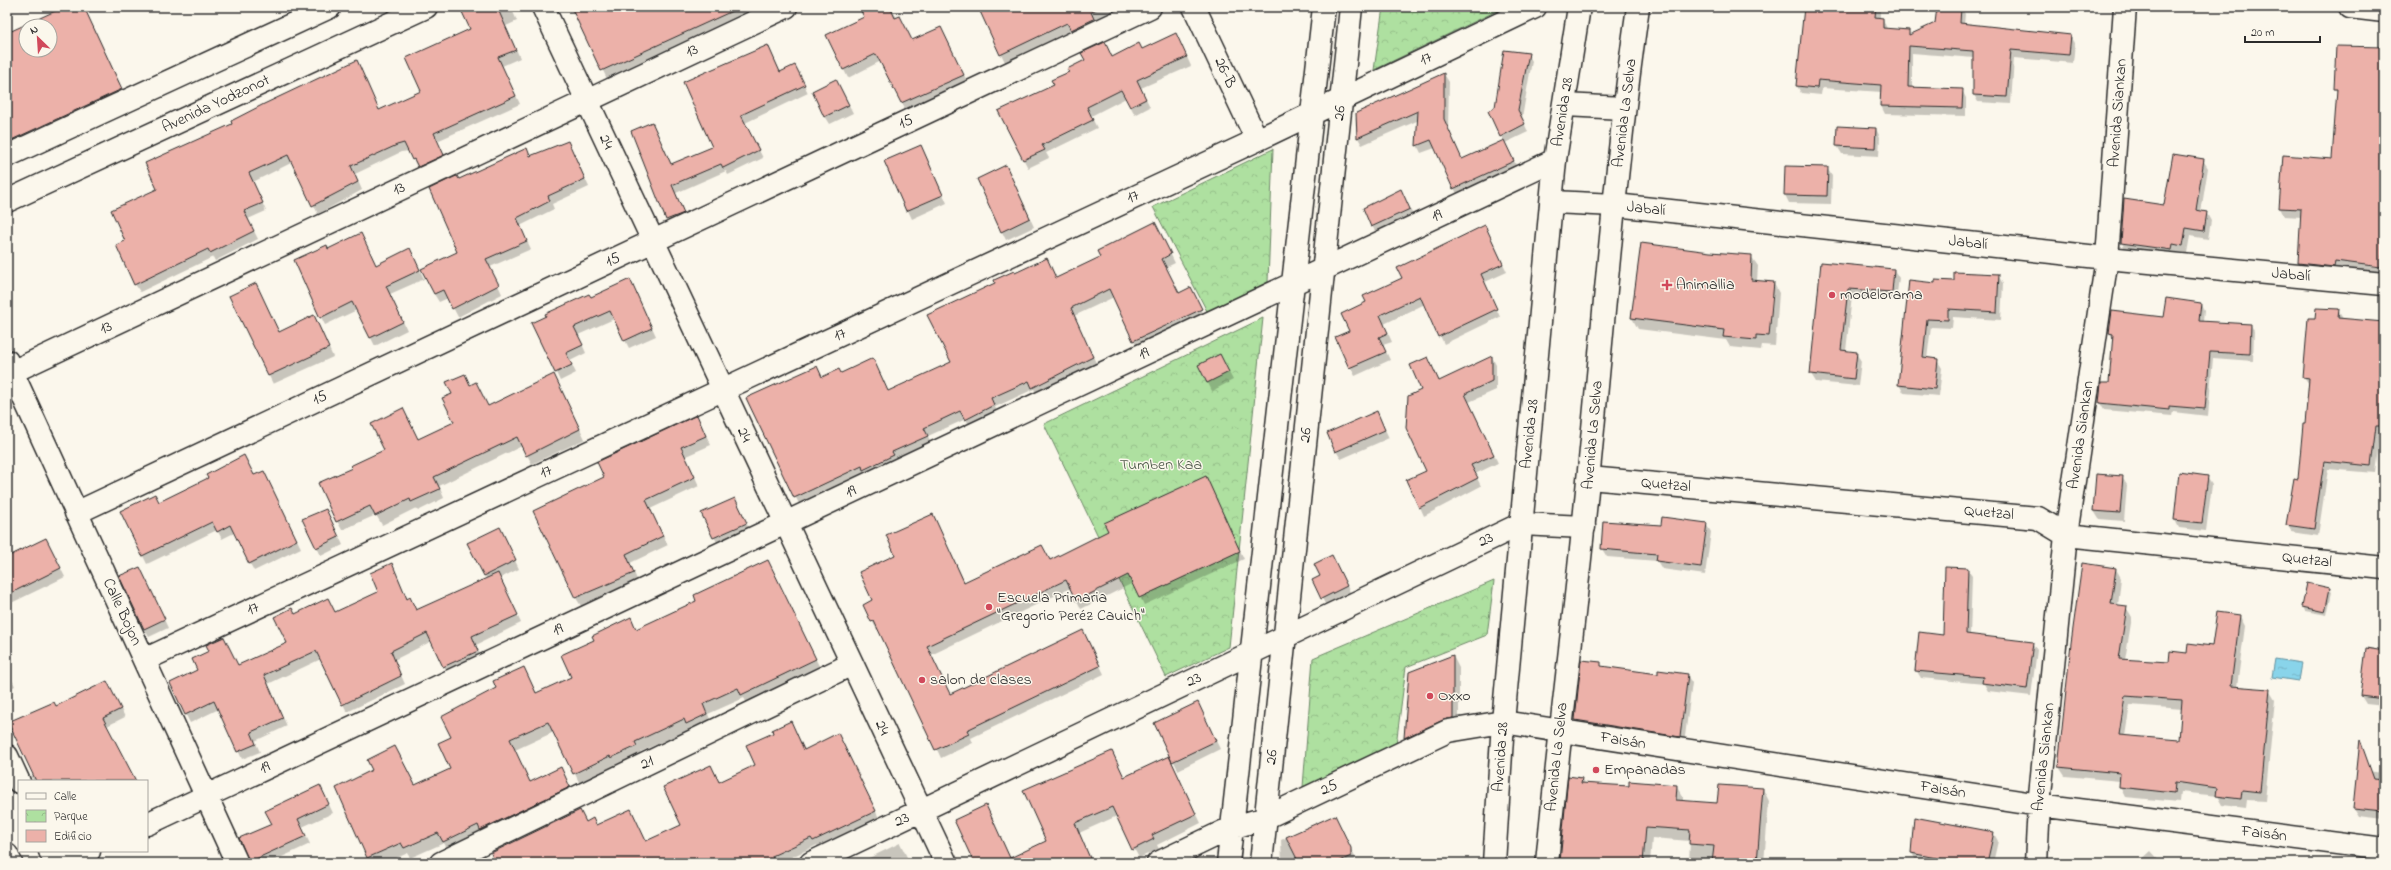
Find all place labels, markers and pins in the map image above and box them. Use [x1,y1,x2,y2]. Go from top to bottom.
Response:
place label: Animallia [1676,273,1735,297]
marker: Animallia [1661,279,1673,291]
place label: modelorama [1840,283,1923,307]
marker: modelorama [1827,290,1837,300]
place label: Escuela Primaria "Gregorio Peréz Cauich" [997,586,1145,628]
marker: Escuela Primaria "Gregorio Peréz Cauich" [984,602,994,612]
place label: salon de clases [930,668,1032,692]
marker: salon de clases [917,675,927,685]
place label: Oxxo [1438,684,1471,708]
marker: Oxxo [1425,691,1435,701]
place label: Empanadas [1604,758,1686,782]
marker: Empanadas [1591,765,1601,775]

